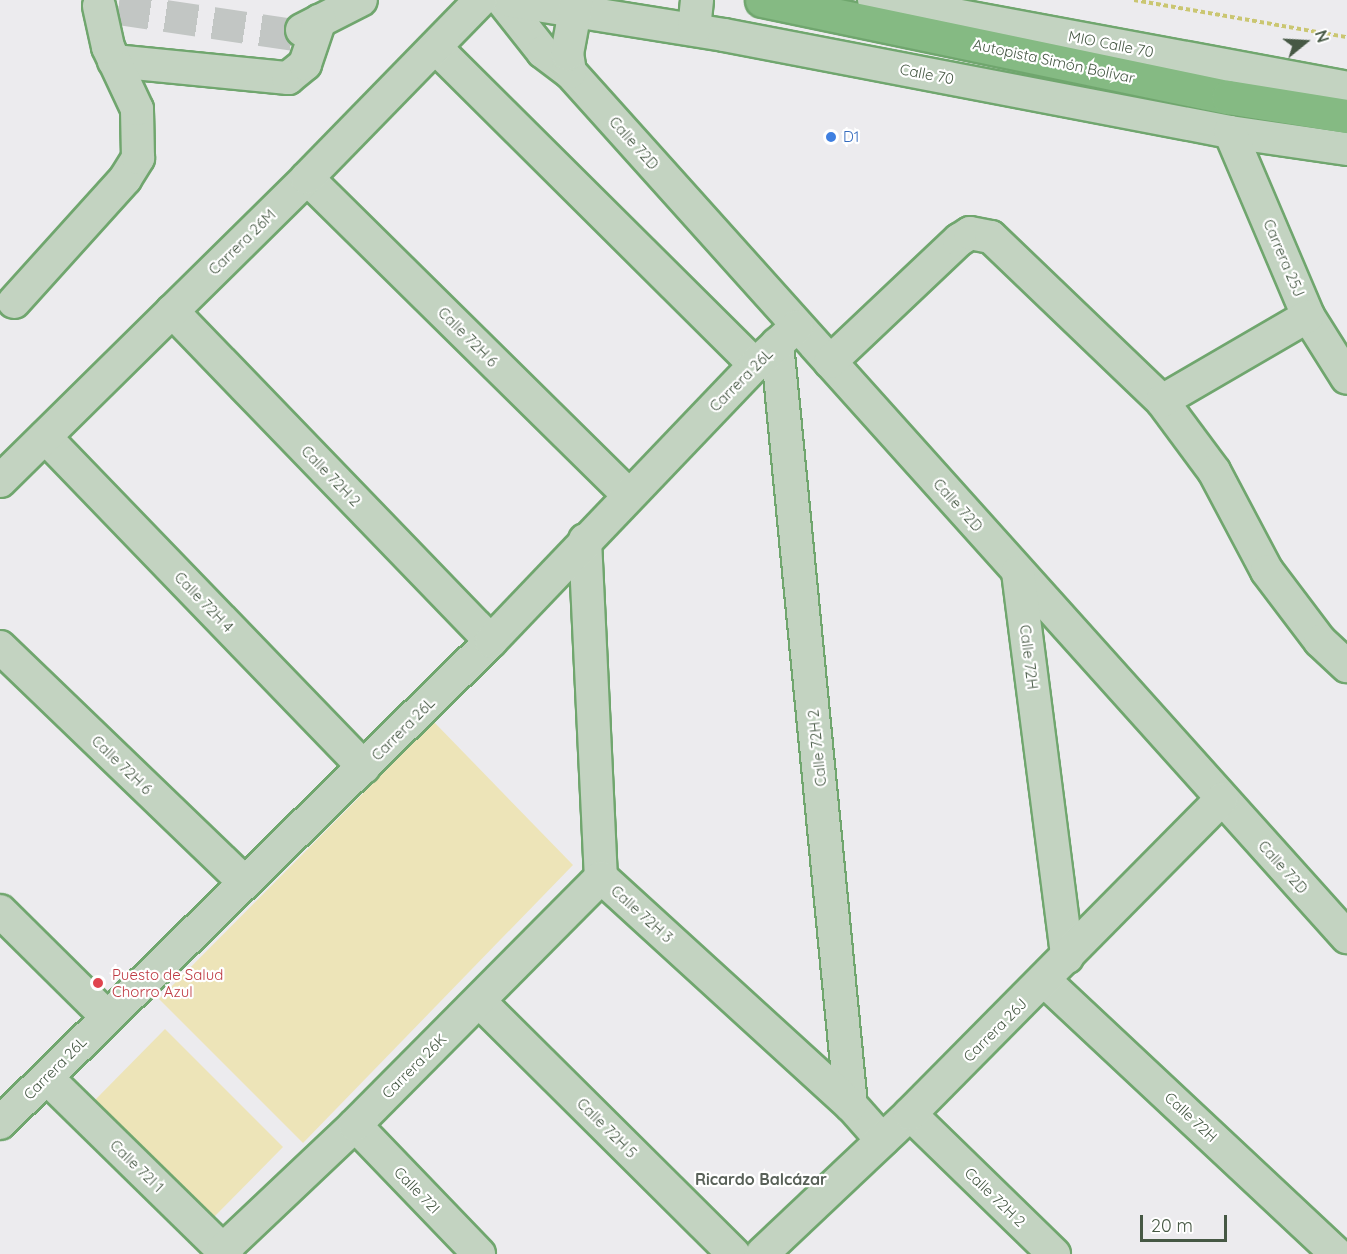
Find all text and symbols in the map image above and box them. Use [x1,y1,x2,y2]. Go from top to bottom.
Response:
north arrow [1275,12,1335,72]
street label: MIO Calle 70 [1067,27,1155,61]
text: N [1311,28,1333,45]
street label: Autopista Simón Bolívar [971,35,1137,87]
street label: Calle 70 [898,60,956,88]
street label: Calle 72D [606,113,662,173]
place label: D1 [843,128,859,146]
marker: D1 [824,130,838,144]
street label: Carrera 26M [205,206,279,278]
street label: Carrera 25J [1260,217,1308,299]
street label: Calle 72H 6 [434,303,502,371]
street label: Carrera 26L [706,345,776,415]
street label: Calle 72H 2 [298,442,364,510]
street label: Calle 72D [930,475,986,535]
street label: Calle 72H 4 [171,568,237,636]
street label: Calle 72H [1016,624,1042,690]
street label: Carrera 26L [368,694,438,764]
street label: Calle 72H 2 [804,709,830,787]
street label: Calle 72H 6 [88,732,156,798]
street label: Calle 72D [1255,837,1311,897]
street label: Calle 72H 3 [607,882,677,946]
place label: Puesto de Salud Chorro Azul [112,965,223,1000]
marker: Puesto de Salud Chorro Azul [89,974,107,992]
street label: Carrera 26J [960,995,1030,1065]
street label: Carrera 26K [378,1030,450,1102]
street label: Carrera 26L [20,1033,90,1103]
street label: Calle 72H [1161,1088,1221,1146]
street label: Calle 72H 5 [573,1094,641,1162]
street label: Calle 72I 1 [106,1136,168,1196]
street label: Calle 72I [390,1163,444,1217]
street label: Calle 72H 2 [961,1164,1029,1230]
district label: Ricardo Balcázar [695,1169,827,1189]
scale bar [1143,1203,1230,1241]
text: 20 m [1151,1214,1193,1237]

